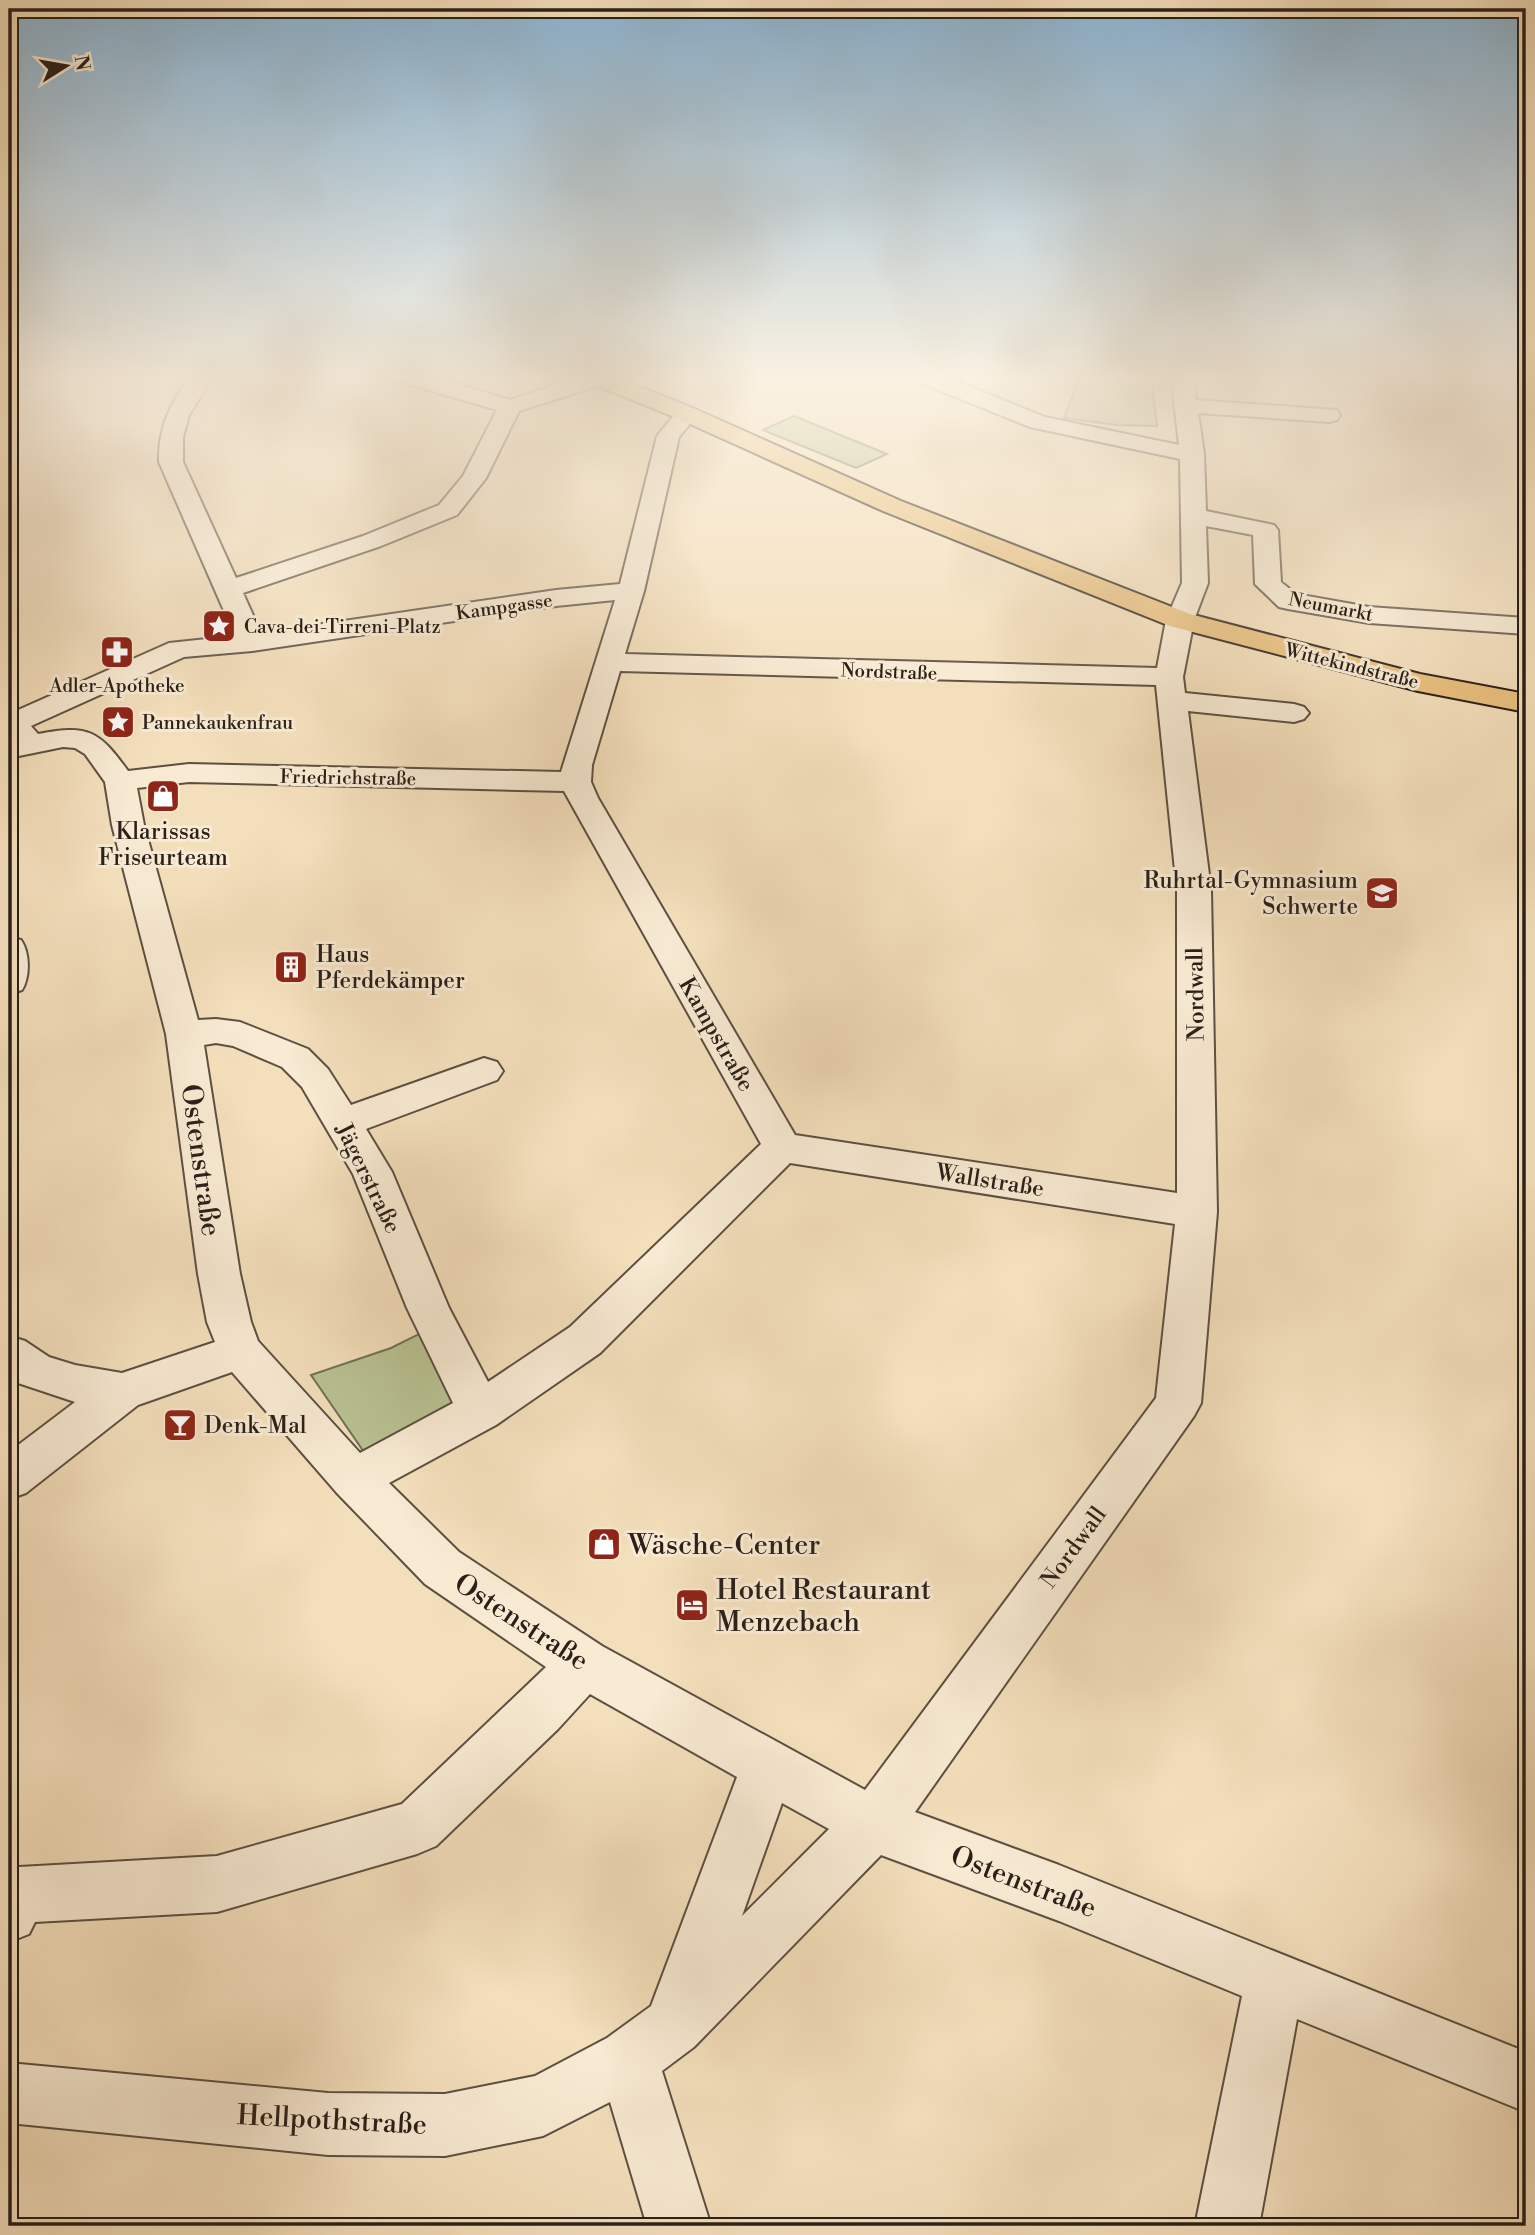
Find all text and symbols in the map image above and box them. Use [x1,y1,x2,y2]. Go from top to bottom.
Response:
north arrow [32,32,102,102]
text: N [68,53,95,73]
street label: Neumarkt [1287,587,1375,627]
street label: Kampgasse [454,588,554,626]
place icon: Cava-dei-Tirreni-Platz [200,607,238,645]
place label: Cava-dei-Tirreni-Platz [244,615,441,639]
pharmacy icon: Adler-Apotheke [98,633,136,671]
street label: Wittekindstraße [1281,638,1421,694]
street label: Nordstraße [840,658,938,686]
place label: Adler-Apotheke [48,674,185,698]
place icon: Pannekaukenfrau [99,703,137,741]
place label: Pannekaukenfrau [142,711,293,735]
street label: Friedrichstraße [280,765,416,791]
shop icon: Klarissas Friseurteam [144,777,182,815]
place label: Klarissas Friseurteam [98,818,228,872]
place label: Ruhrtal-Gymnasium Schwerte [1144,867,1358,921]
school or university icon: Ruhrtal-Gymnasium Schwerte [1363,874,1401,912]
place label: Haus Pferdekämper [316,941,465,995]
street label: Nordwall [1181,947,1211,1041]
building icon: Haus Pferdekämper [272,948,310,986]
street label: Kampstraße [672,972,760,1097]
street label: Ostenstraße [173,1082,229,1239]
street label: Jägerstraße [329,1118,407,1238]
street label: Wallstraße [933,1158,1046,1203]
bar icon: Denk-Mal [161,1406,199,1444]
place label: Denk-Mal [204,1412,307,1440]
street label: Nordwall [1035,1501,1113,1594]
shop icon: Wäsche-Center [585,1525,623,1563]
place label: Wäsche-Center [627,1528,820,1563]
street label: Ostenstraße [447,1566,595,1679]
place label: Hotel Restaurant Menzebach [716,1573,931,1640]
hotel icon: Hotel Restaurant Menzebach [673,1586,711,1624]
street label: Ostenstraße [946,1839,1101,1926]
street label: Hellpothstraße [236,2098,428,2143]

